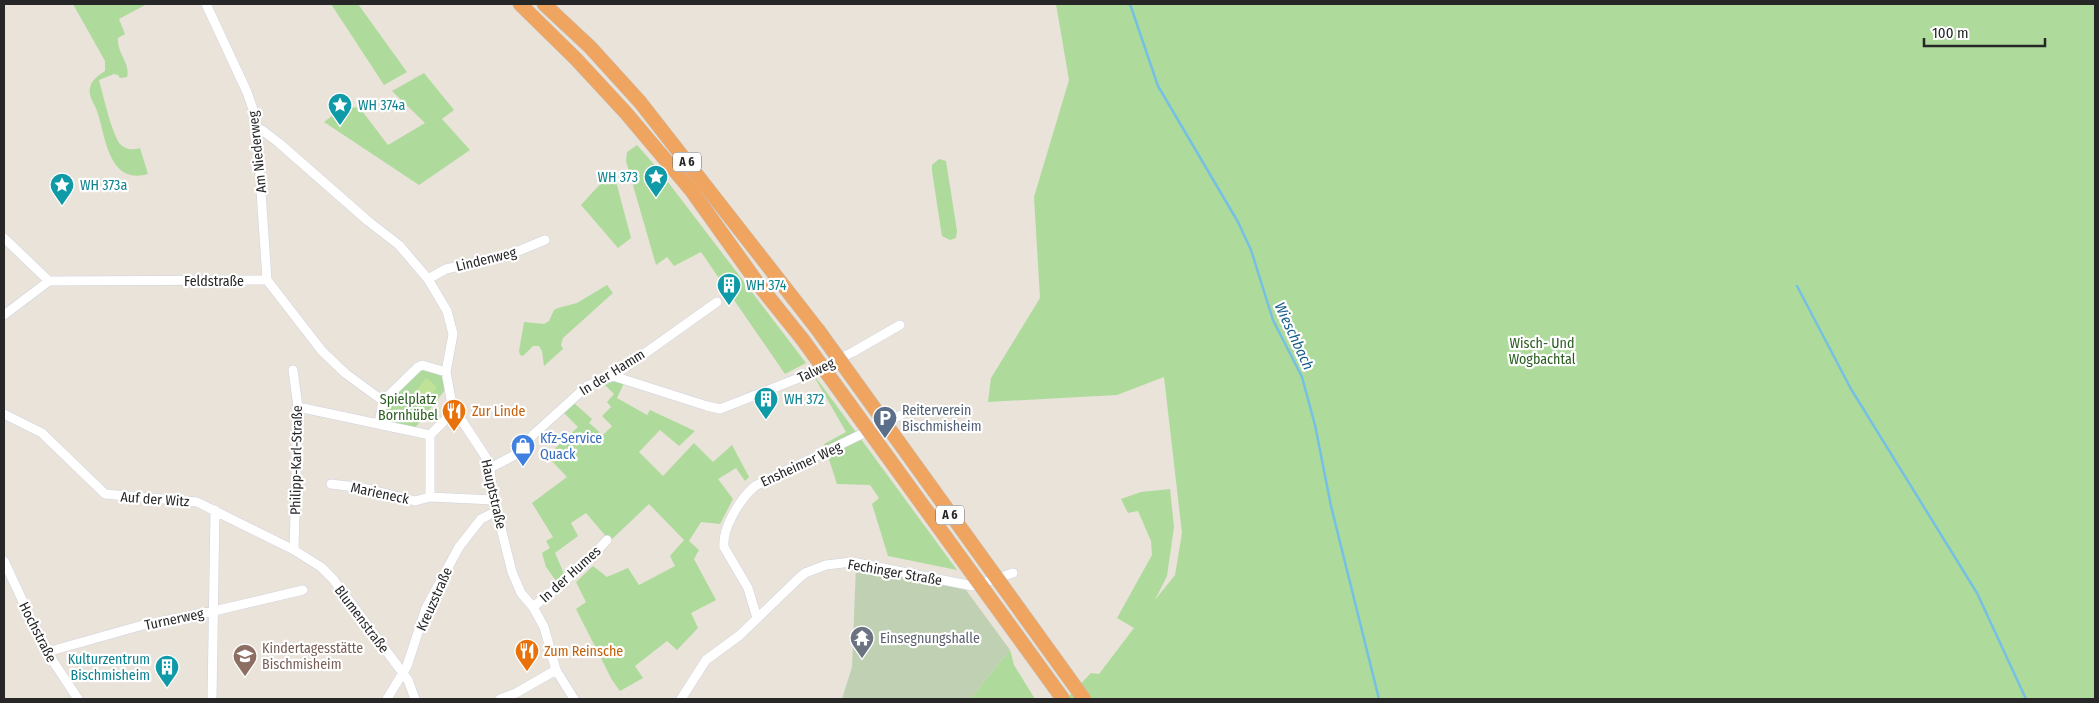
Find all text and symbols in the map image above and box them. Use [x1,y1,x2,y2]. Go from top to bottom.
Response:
scale bar [1924,15,2045,47]
text: 100 m [1932,24,1969,42]
place icon: WH 374a [327,92,353,126]
place label: WH 374a [358,97,405,114]
street label: Am Niederweg [245,110,270,194]
road number: A 6 [673,152,701,172]
place icon: WH 373 [643,164,669,198]
place label: WH 373 [598,169,638,186]
place icon: WH 373a [49,172,75,206]
place label: WH 373a [80,177,127,194]
street label: Lindenweg [454,244,518,275]
building icon: WH 374 [716,272,742,306]
street label: Feldstraße [184,273,244,290]
place label: WH 374 [746,277,787,294]
water label: Wieschbach [1271,299,1317,373]
park label: Wisch- Und Wogbachtal [1509,335,1576,368]
street label: In der Hamm [576,346,648,399]
street label: Talweg [795,354,838,386]
building icon: WH 372 [753,386,779,420]
park label: Spielplatz Bornhübel [378,391,438,424]
place label: WH 372 [784,391,824,408]
restaurant icon: Zur Linde [441,398,467,432]
place label: Reiterverein Bischmisheim [902,402,981,435]
place label: Zur Linde [472,403,525,420]
street label: Philipp-Karl-Straße [287,405,306,515]
parking icon: Reiterverein Bischmisheim [872,405,898,439]
place label: Kfz-Service Quack [540,430,602,463]
shop icon: Kfz-Service Quack [510,433,536,467]
street label: Ensheimer Weg [758,438,845,491]
street label: Hauptstraße [477,458,510,531]
street label: Marieneck [349,479,411,508]
street label: Auf der Witz [120,489,190,510]
road number: A 6 [936,506,964,524]
street label: In der Humes [536,542,604,606]
street label: Fechinger Straße [846,556,944,589]
street label: Kreuzstraße [413,565,456,634]
street label: Blumenstraße [331,582,393,656]
street label: Hochstraße [15,599,60,665]
street label: Turnerweg [143,605,206,634]
temple icon: Einsegnungshalle [849,625,875,659]
place label: Einsegnungshalle [880,630,980,647]
restaurant icon: Zum Reinsche [514,638,540,672]
place label: Kindertagesstätte Bischmisheim [262,640,363,673]
school or university icon: Kindertagesstätte Bischmisheim [232,643,258,677]
place label: Zum Reinsche [544,643,623,660]
place label: Kulturzentrum Bischmisheim [68,651,150,684]
building icon: Kulturzentrum Bischmisheim [154,654,180,688]

